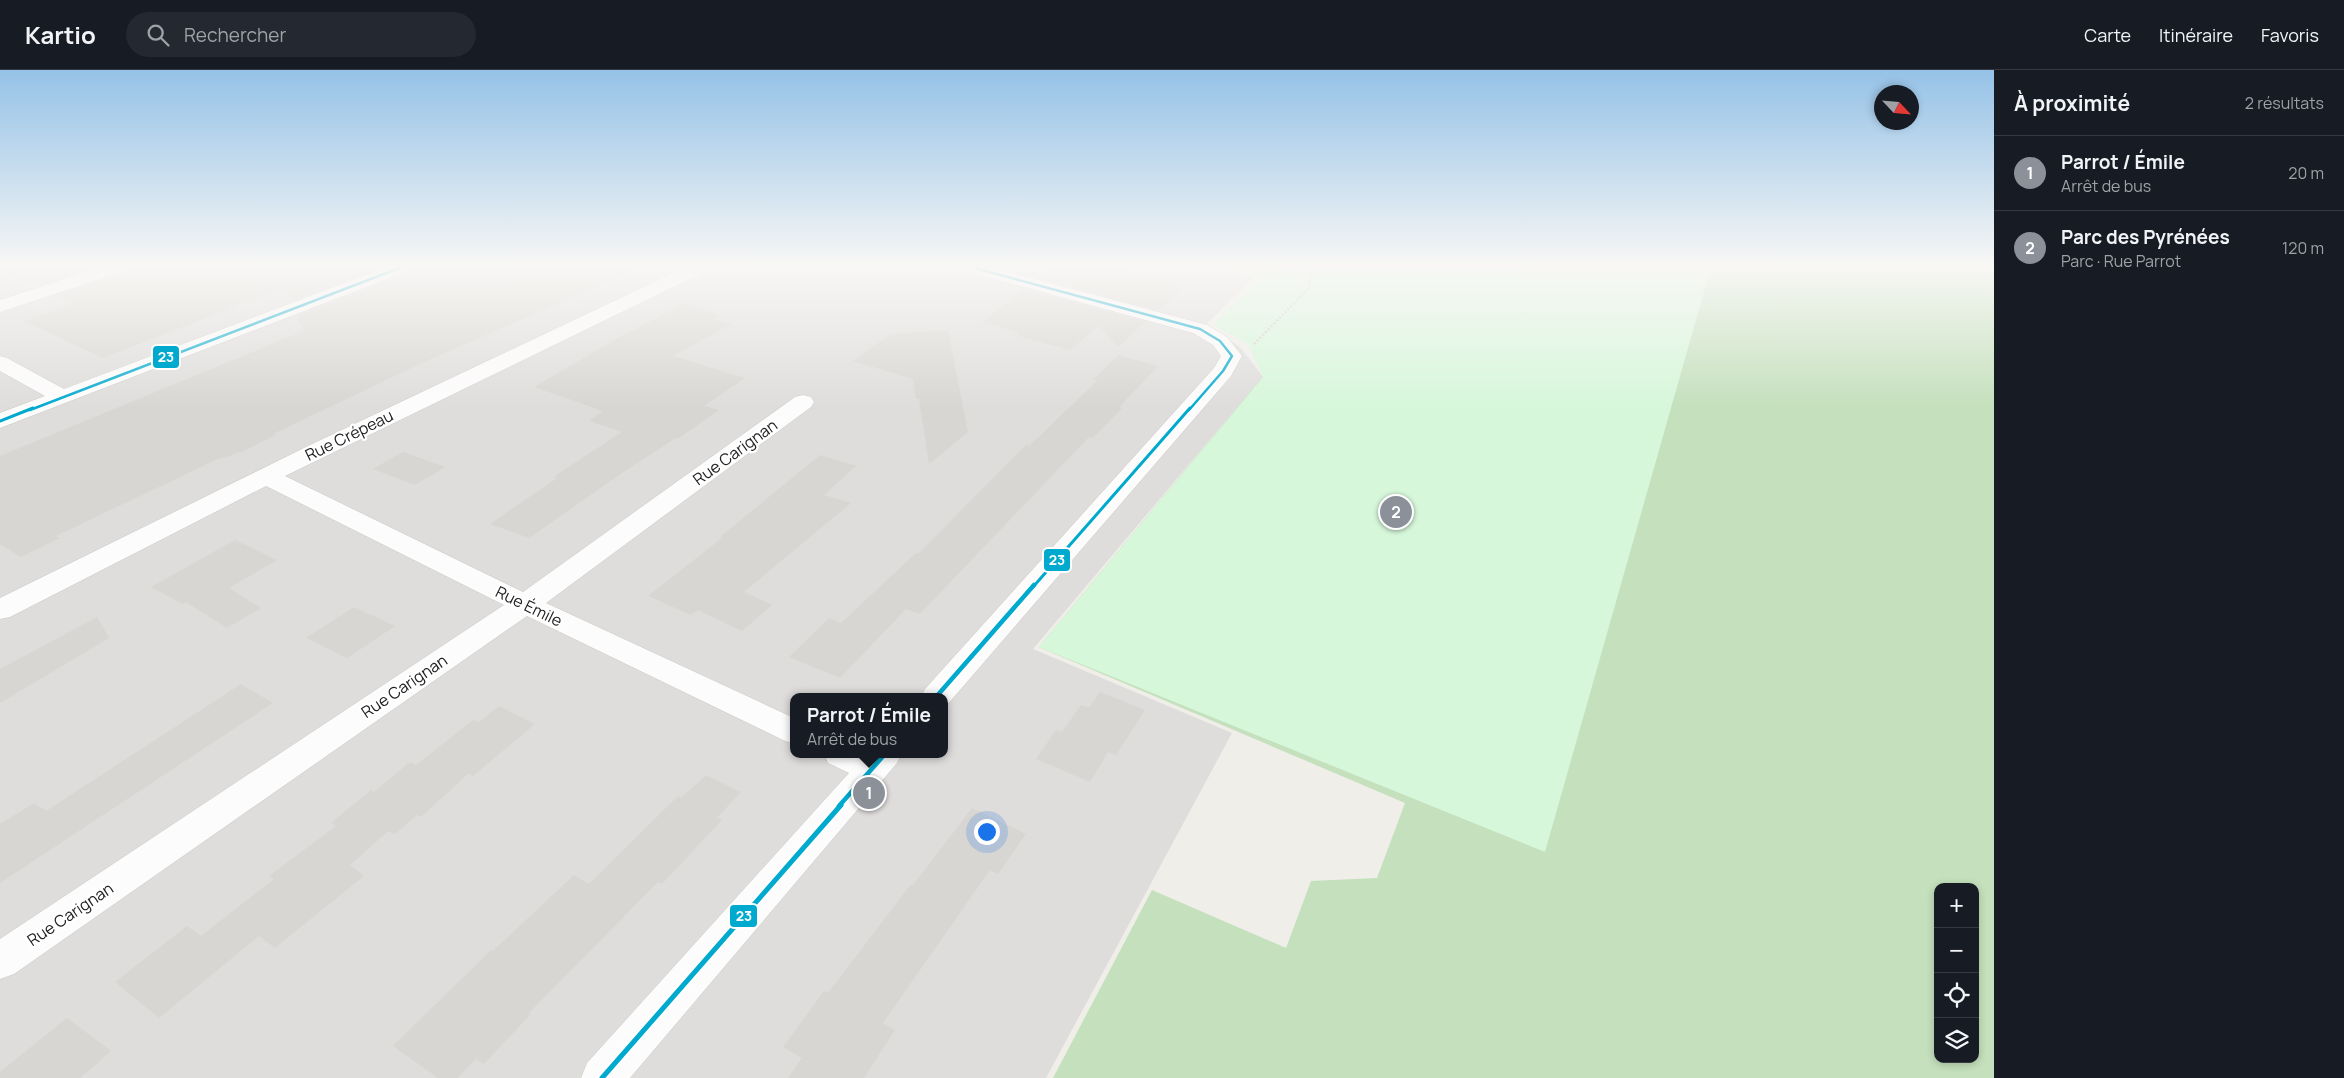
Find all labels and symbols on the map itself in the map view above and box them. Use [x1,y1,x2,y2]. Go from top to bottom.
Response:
north arrow [1874,85,1919,130]
line badge: 23 [152,345,180,369]
text: 23 [158,347,174,366]
street label: Rue Crépeau [301,404,397,466]
street label: Rue Carignan [688,414,782,490]
pin: 2 [1380,493,1412,531]
line badge: 23 [1043,548,1071,572]
text: 23 [1049,550,1065,569]
street label: Rue Émile [492,580,566,632]
street label: Rue Carignan [357,649,451,723]
pin: 1 [853,774,885,812]
your location [974,819,1000,845]
street label: Rue Carignan [23,877,117,951]
line badge: 23 [729,904,758,928]
text: 23 [736,906,752,925]

